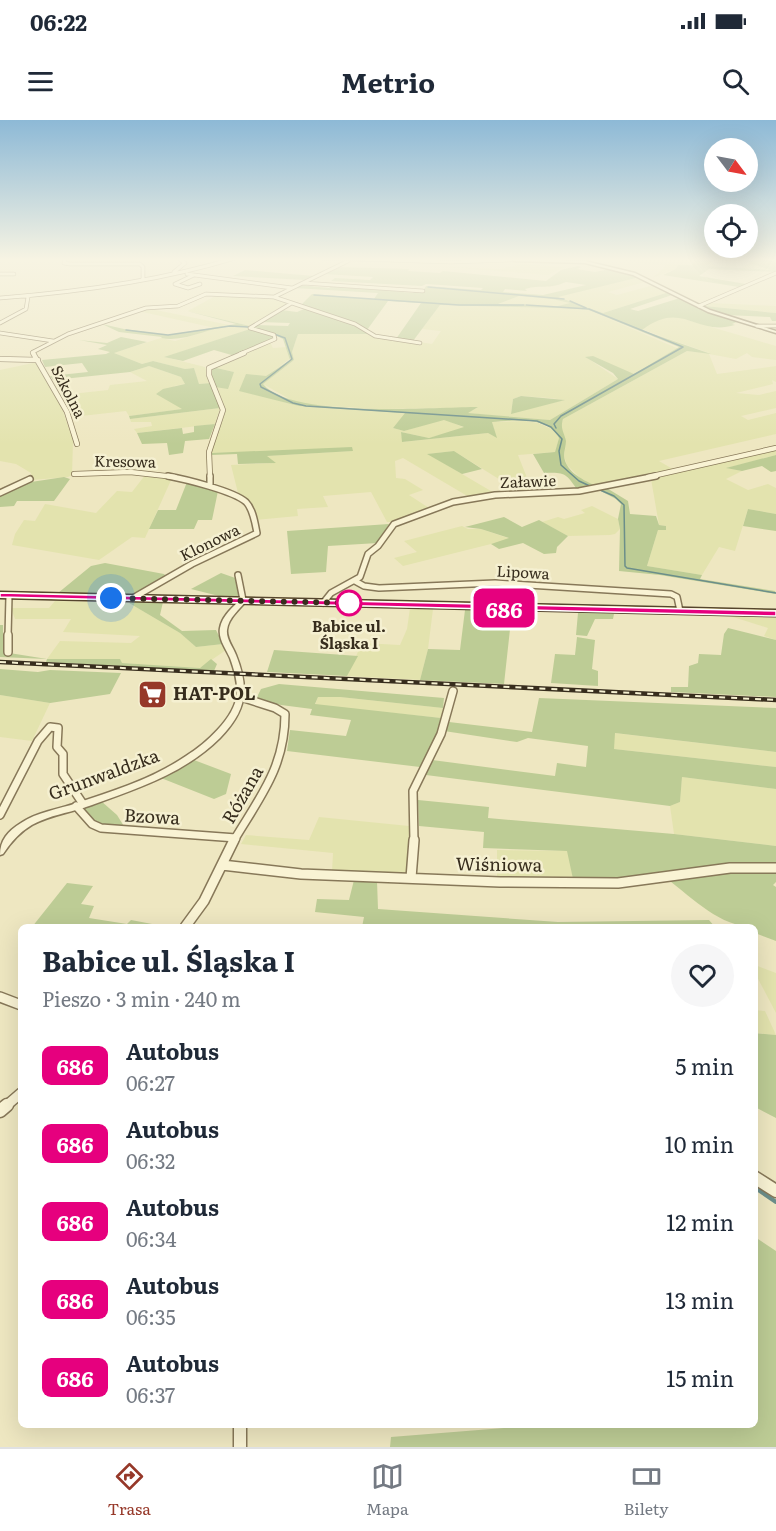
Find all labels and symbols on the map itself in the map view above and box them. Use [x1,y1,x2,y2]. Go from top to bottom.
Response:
north arrow [704,138,758,192]
street label: Szkolna [46,361,93,423]
street label: Kresowa [94,448,157,473]
street label: Załawie [499,468,557,493]
street label: Klonowa [175,517,244,566]
street label: Lipowa [496,559,551,584]
your location [96,583,126,613]
line badge: 686 [470,588,538,628]
marker: Babice ul. Śląska I [336,590,362,616]
place label: Babice ul. Śląska I [312,614,386,654]
supermarket icon: HAT-POL [136,678,168,710]
place label: HAT-POL [173,679,256,706]
street label: Grunwaldzka [44,741,163,806]
street label: Różana [214,760,269,828]
street label: Bzowa [123,801,181,830]
street label: Wiśniowa [455,849,543,878]

